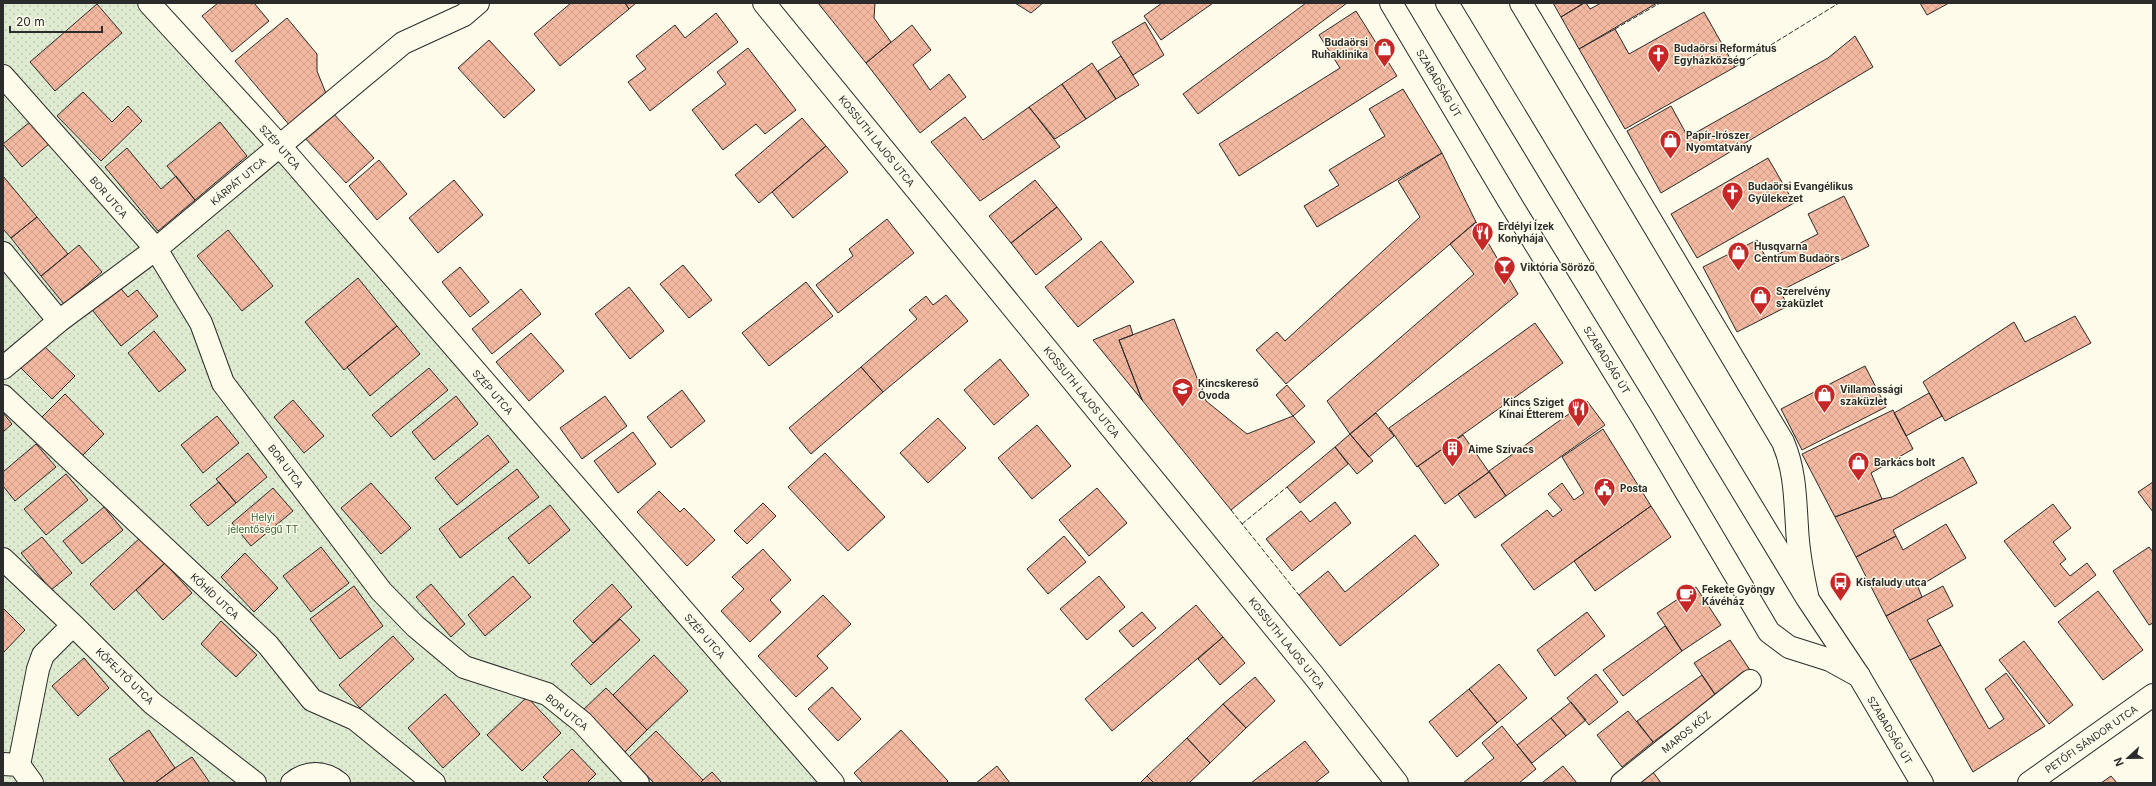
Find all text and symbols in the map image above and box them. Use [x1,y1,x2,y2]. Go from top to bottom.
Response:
scale bar [10,8,102,34]
text: 20 m [16,14,45,29]
shop icon: Budaörsi Ruhaklinika [1371,35,1397,68]
place label: Budaörsi Ruhaklinika [1311,36,1368,60]
church icon: Budaörsi Református Egyházközség [1645,41,1671,74]
place label: Budaörsi Református Egyházközség [1674,42,1777,67]
street label: SZABADSÁG ÚT [1414,46,1465,119]
street label: KOSSUTH LAJOS UTCA [837,93,918,189]
street label: SZÉP UTCA [257,122,304,172]
shop icon: Papír-Irószer Nyomtatvány [1657,128,1683,161]
place label: Papír-Irószer Nyomtatvány [1686,129,1752,154]
street label: KÁRPÁT UTCA [207,154,268,208]
street label: BOR UTCA [88,174,130,220]
church icon: Budaörsi Evangélikus Gyülekezet [1719,179,1745,212]
place label: Budaörsi Evangélikus Gyülekezet [1748,180,1854,205]
restaurant icon: Erdélyi Ízek Konyhája [1470,219,1496,252]
place label: Erdélyi Ízek Konyhája [1498,219,1554,245]
shop icon: Husqvarna Centrum Budaörs [1726,239,1752,272]
place label: Husqvarna Centrum Budaörs [1754,240,1840,264]
bar icon: Viktória Söröző [1491,254,1517,287]
place label: Viktória Söröző [1520,261,1595,273]
shop icon: Szerelvény szaküzlet [1747,284,1773,317]
place label: Szerelvény szaküzlet [1776,285,1830,309]
street label: SZABADSÁG ÚT [1581,323,1633,396]
street label: KOSSUTH LAJOS UTCA [1042,344,1123,440]
street label: SZÉP UTCA [470,366,517,417]
school or university icon: Kincskereső Óvoda [1169,376,1195,409]
place label: Kincskereső Óvoda [1198,377,1259,401]
shop icon: Villamossági szaküzlet [1811,382,1837,415]
place label: Villamossági szaküzlet [1840,383,1903,407]
restaurant icon: Kincs Sziget Kínai Étterem [1566,395,1592,428]
place label: Kincs Sziget Kínai Étterem [1499,396,1564,420]
building icon: Aime Szivacs [1440,436,1466,469]
street label: BOR UTCA [266,442,306,490]
place label: Aime Szivacs [1468,443,1534,455]
shop icon: Barkács bolt [1845,449,1871,482]
place label: Barkács bolt [1874,456,1935,468]
public building icon: Posta [1591,475,1617,508]
place label: Posta [1620,482,1648,494]
park label: Helyi jelentőségű TT [227,511,298,535]
bus stop icon: Kisfaludy utca [1828,569,1854,602]
street label: KŐHÍD UTCA [188,570,242,622]
place label: Kisfaludy utca [1856,576,1927,589]
cafe icon: Fekete Gyöngy Kávéház [1674,582,1700,615]
place label: Fekete Gyöngy Kávéház [1702,583,1775,607]
street label: KOSSUTH LAJOS UTCA [1247,595,1328,691]
street label: SZÉP UTCA [682,610,729,661]
street label: KŐFEJTŐ UTCA [94,645,157,707]
street label: BOR UTCA [543,691,591,733]
street label: SZABADSÁG ÚT [1865,693,1916,766]
street label: PETŐFI SÁNDOR UTCA [2042,702,2140,776]
street label: MAROS KÖZ [1659,709,1713,755]
north arrow [2108,738,2148,778]

